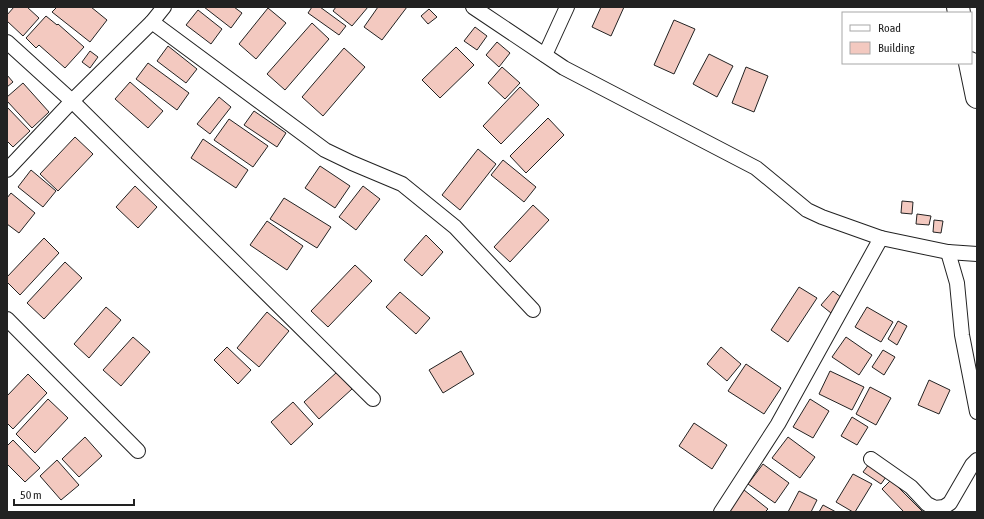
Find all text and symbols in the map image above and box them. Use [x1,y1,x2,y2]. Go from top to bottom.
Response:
legend [842,12,972,64]
text: Road [878,21,901,35]
text: Building [878,41,916,55]
scale bar [14,481,134,507]
text: 50 m [20,488,42,502]

